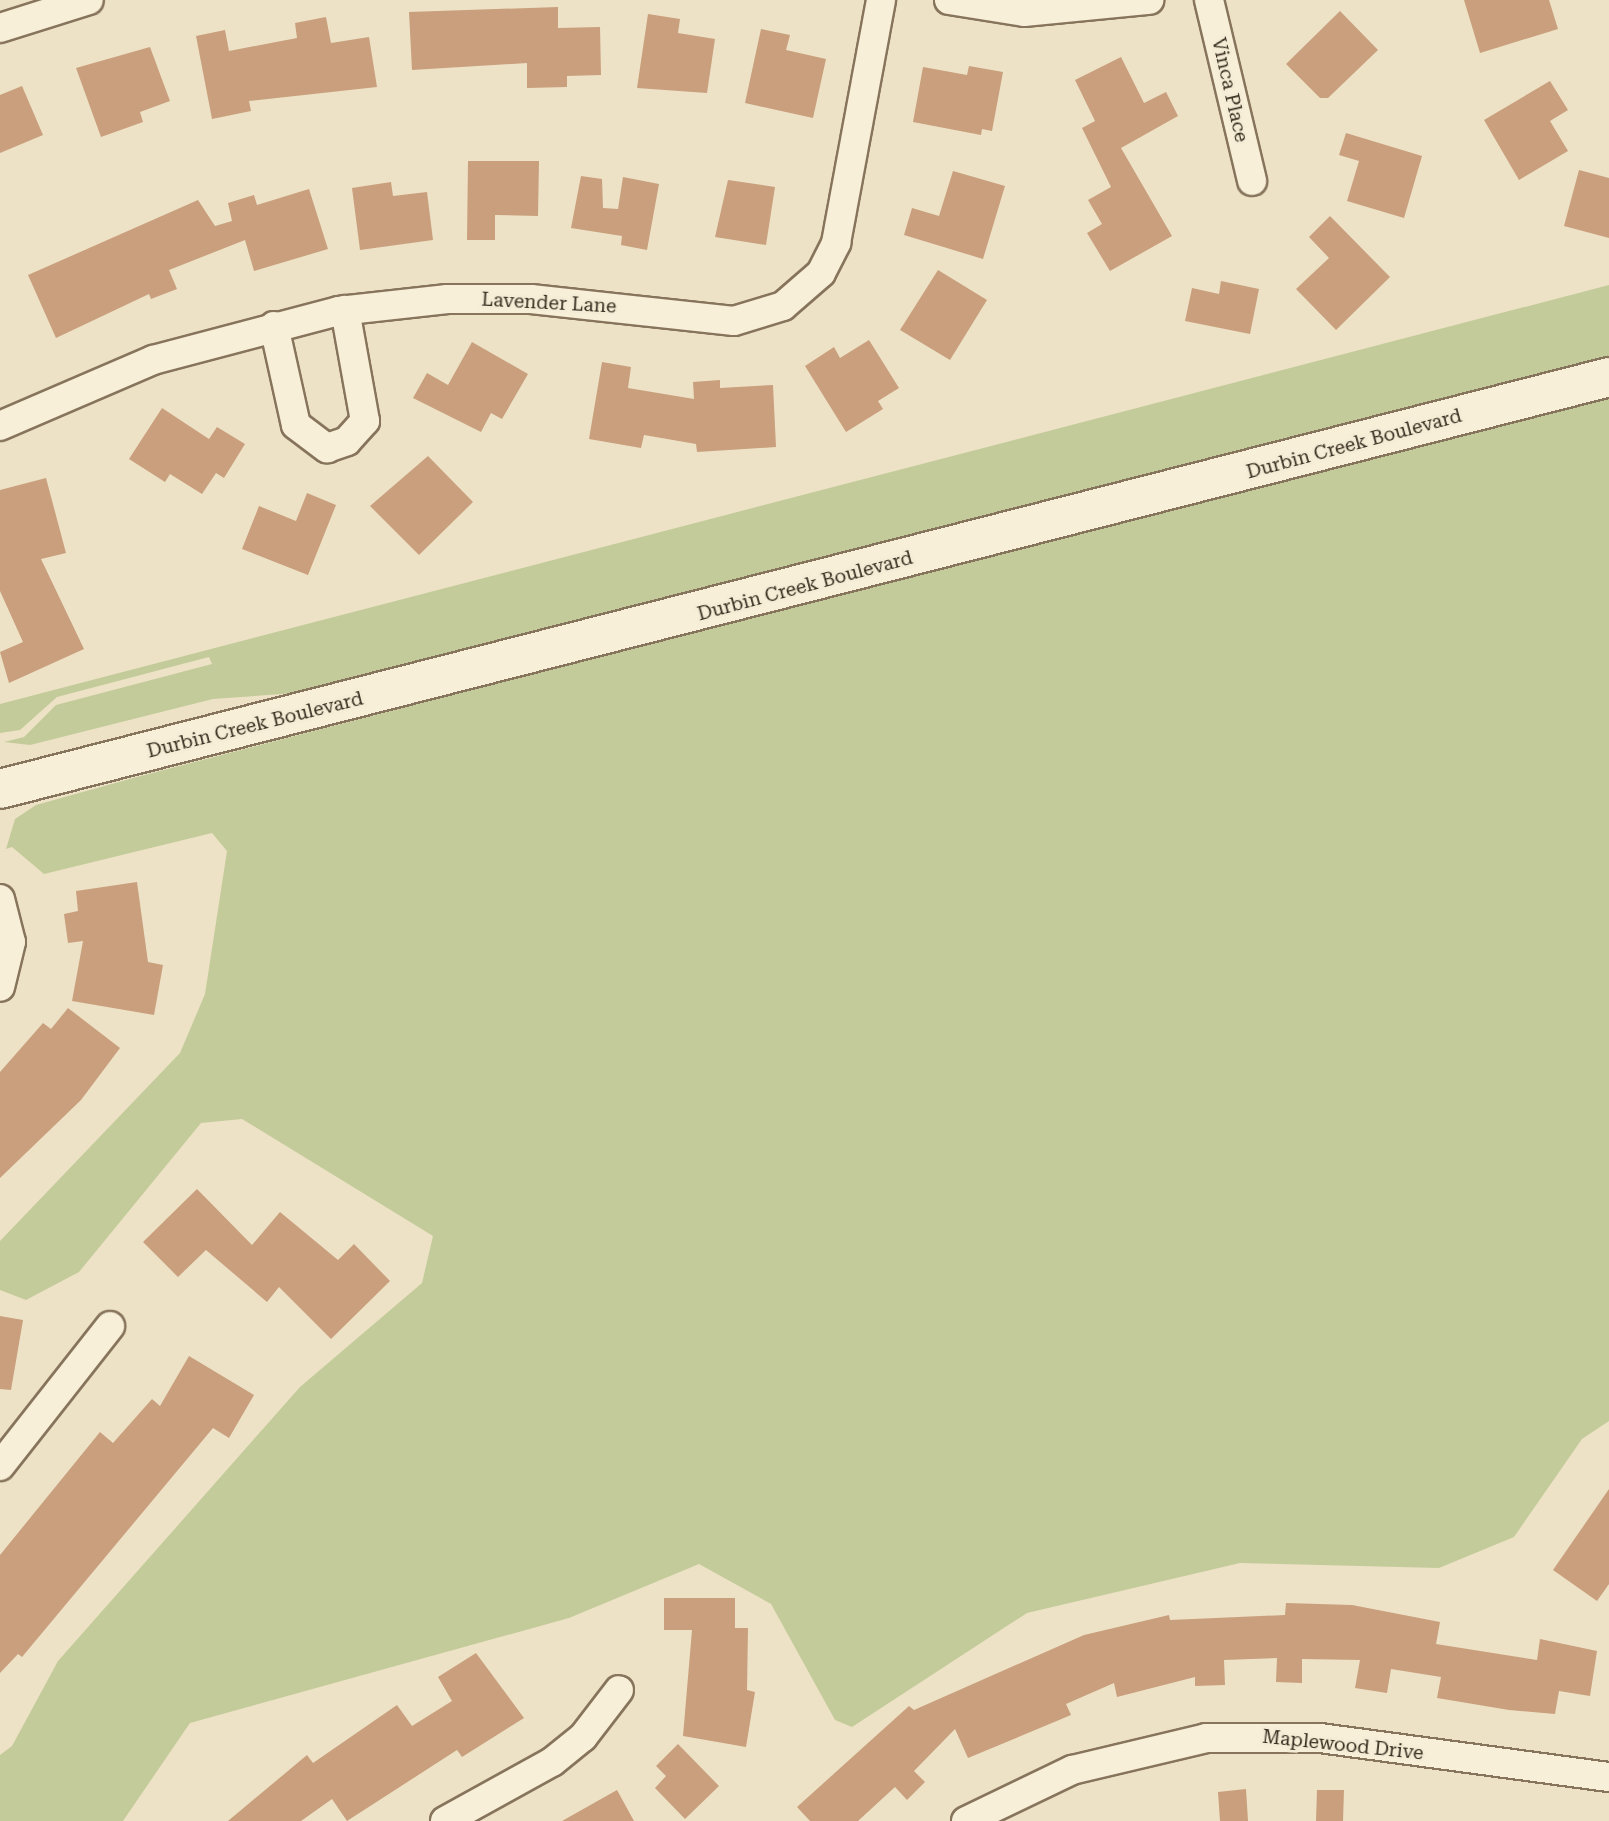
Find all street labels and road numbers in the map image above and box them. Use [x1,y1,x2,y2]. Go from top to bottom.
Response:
street label: Vinca Place [1207,36,1253,144]
street label: Lavender Lane [481,288,617,318]
street label: Durbin Creek Boulevard [1244,404,1464,484]
street label: Durbin Creek Boulevard [695,546,915,626]
street label: Durbin Creek Boulevard [145,687,365,763]
street label: Maplewood Drive [1261,1725,1425,1765]

